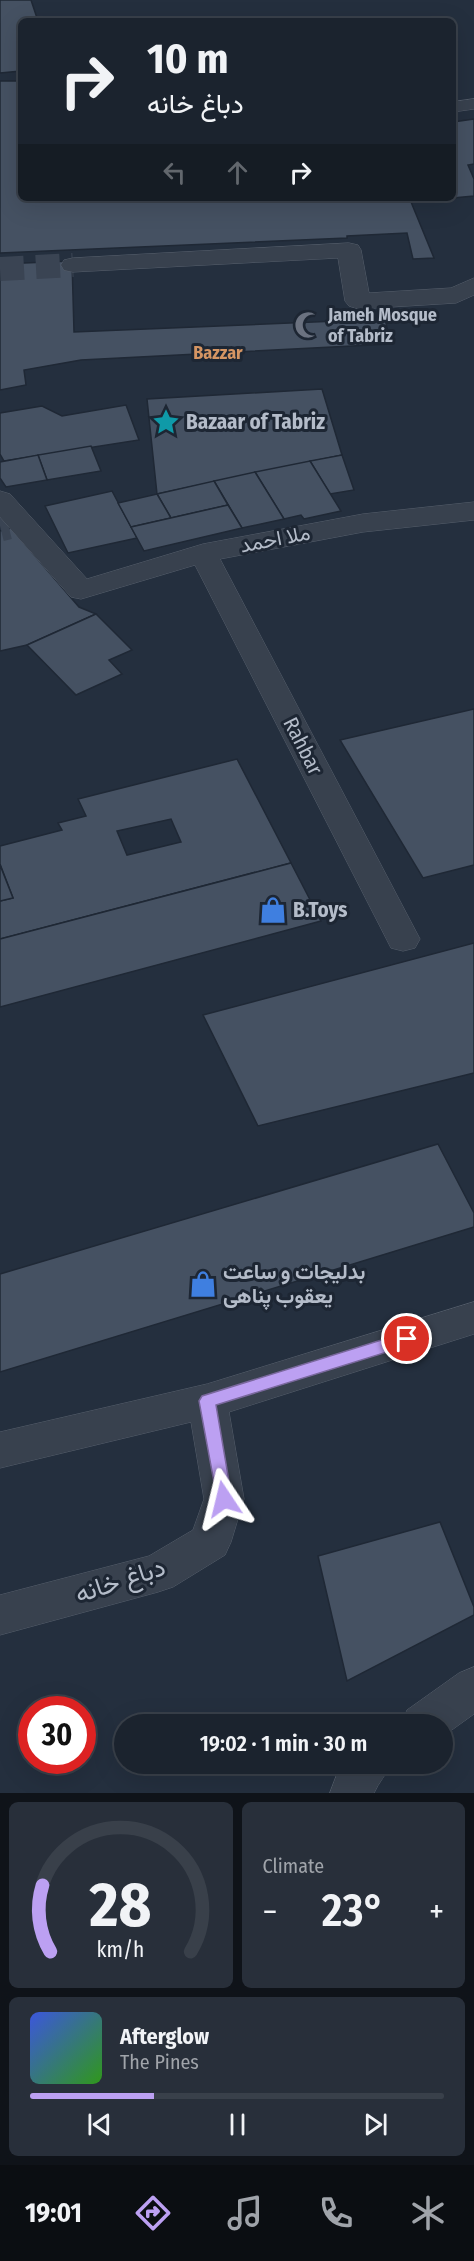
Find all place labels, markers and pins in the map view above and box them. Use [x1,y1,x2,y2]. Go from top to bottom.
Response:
place label: Jameh Mosque of Tabriz [327,304,437,347]
mosque icon: Jameh Mosque of Tabriz [293,310,323,340]
place icon: Bazaar of Tabriz [151,407,181,437]
place label: Bazaar of Tabriz [186,409,325,435]
shop icon: B.Toys [258,895,288,925]
place label: B.Toys [293,897,347,923]
place label: بدلیجات و ساعت یعقوب پناهی [223,1259,366,1310]
shop icon: بدلیجات و ساعت یعقوب پناهی [188,1269,218,1299]
pin [381,1313,432,1364]

